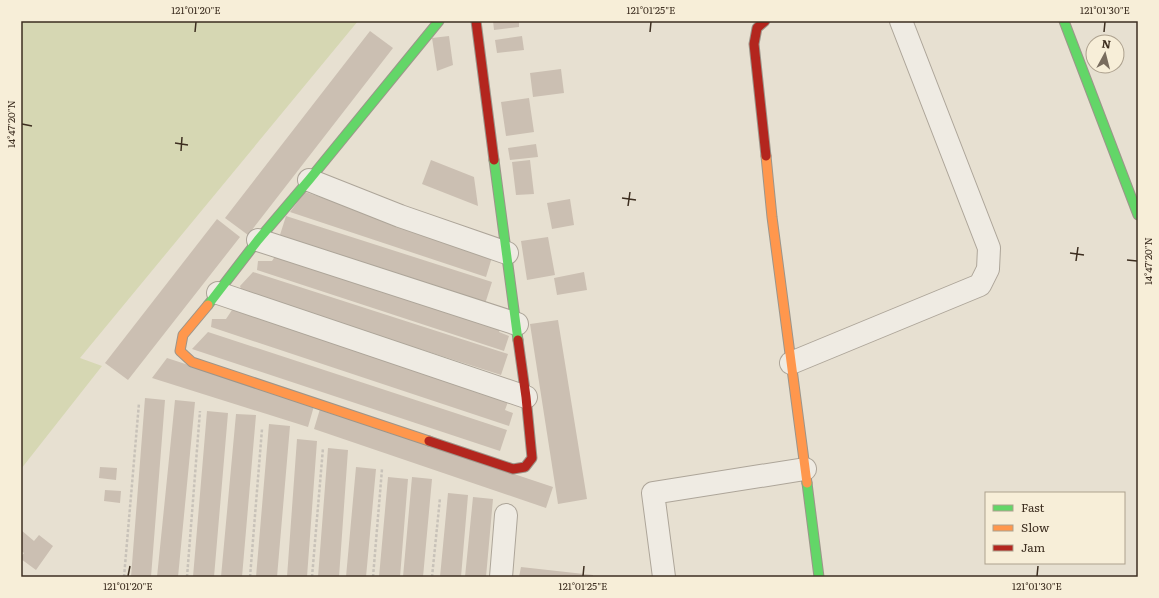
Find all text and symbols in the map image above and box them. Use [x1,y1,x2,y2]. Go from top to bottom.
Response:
text: 121°01'20"E [171,2,221,17]
text: 121°01'25"E [627,2,675,17]
text: 121°01'30"E [1080,2,1130,17]
north arrow [1085,34,1125,74]
text: N [1101,35,1112,52]
text: 14°47'20"N [3,100,18,148]
text: 14°47'20"N [1140,237,1155,285]
legend [985,492,1125,564]
text: Fast [1021,498,1045,516]
text: Slow [1021,518,1050,536]
text: Jam [1021,538,1046,556]
text: 121°01'20"E [103,578,153,593]
text: 121°01'25"E [559,578,607,593]
text: 121°01'30"E [1012,578,1062,593]

